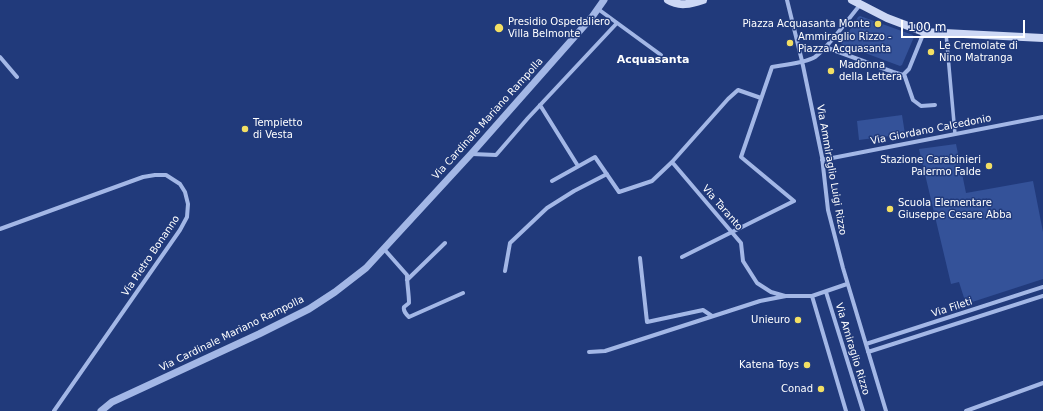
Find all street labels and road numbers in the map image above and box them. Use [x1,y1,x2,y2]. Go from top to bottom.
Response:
street label: Via Cardinale Mariano Rampolla [430,56,546,182]
street label: Via Ammiraglio Luigi Rizzo [814,104,848,236]
street label: Via Giordano Calcedonio [870,112,992,148]
street label: Via Taranto [699,183,745,233]
street label: Via Pietro Bonanno [120,213,182,299]
street label: Via Cardinale Mariano Rampolla [158,294,306,374]
street label: Via Fileti [930,296,974,320]
street label: Via Amiraglio Rizzo [832,301,872,397]

